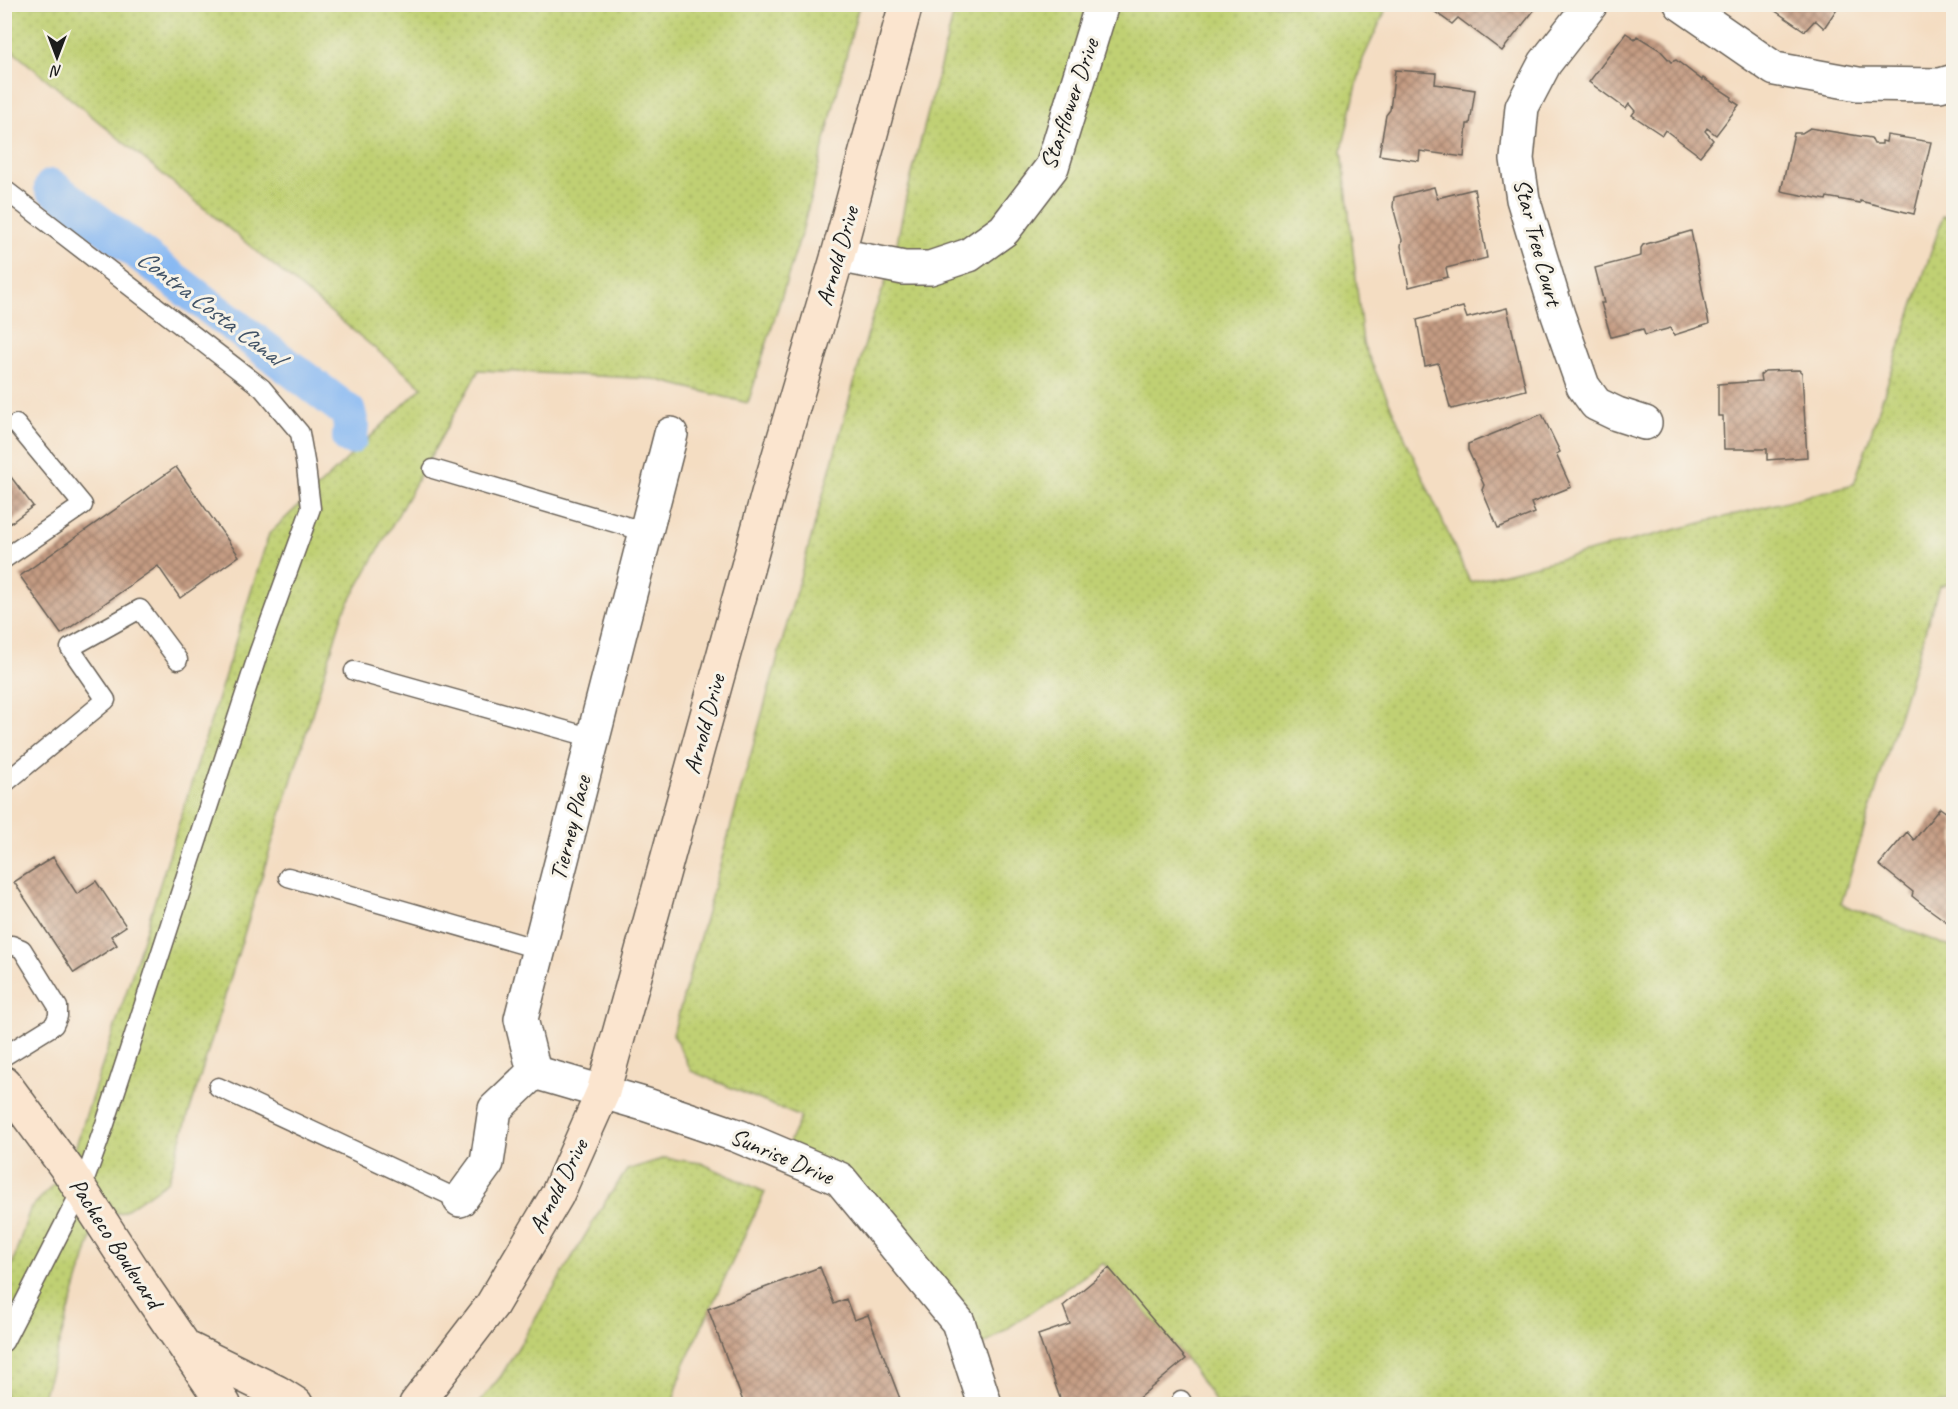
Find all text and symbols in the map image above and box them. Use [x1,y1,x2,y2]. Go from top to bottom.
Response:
north arrow [27,27,87,87]
street label: Starflower Drive [1033,33,1106,173]
text: N [49,61,62,81]
street label: Star Tree Court [1507,175,1570,311]
street label: Arnold Drive [809,201,866,309]
water label: Contra Costa Canal [131,241,296,378]
street label: Arnold Drive [676,669,732,777]
street label: Tierney Place [543,770,598,883]
street label: Sunrise Drive [726,1121,840,1192]
street label: Arnold Drive [522,1132,595,1238]
street label: Pacheco Boulevard [63,1172,171,1317]

